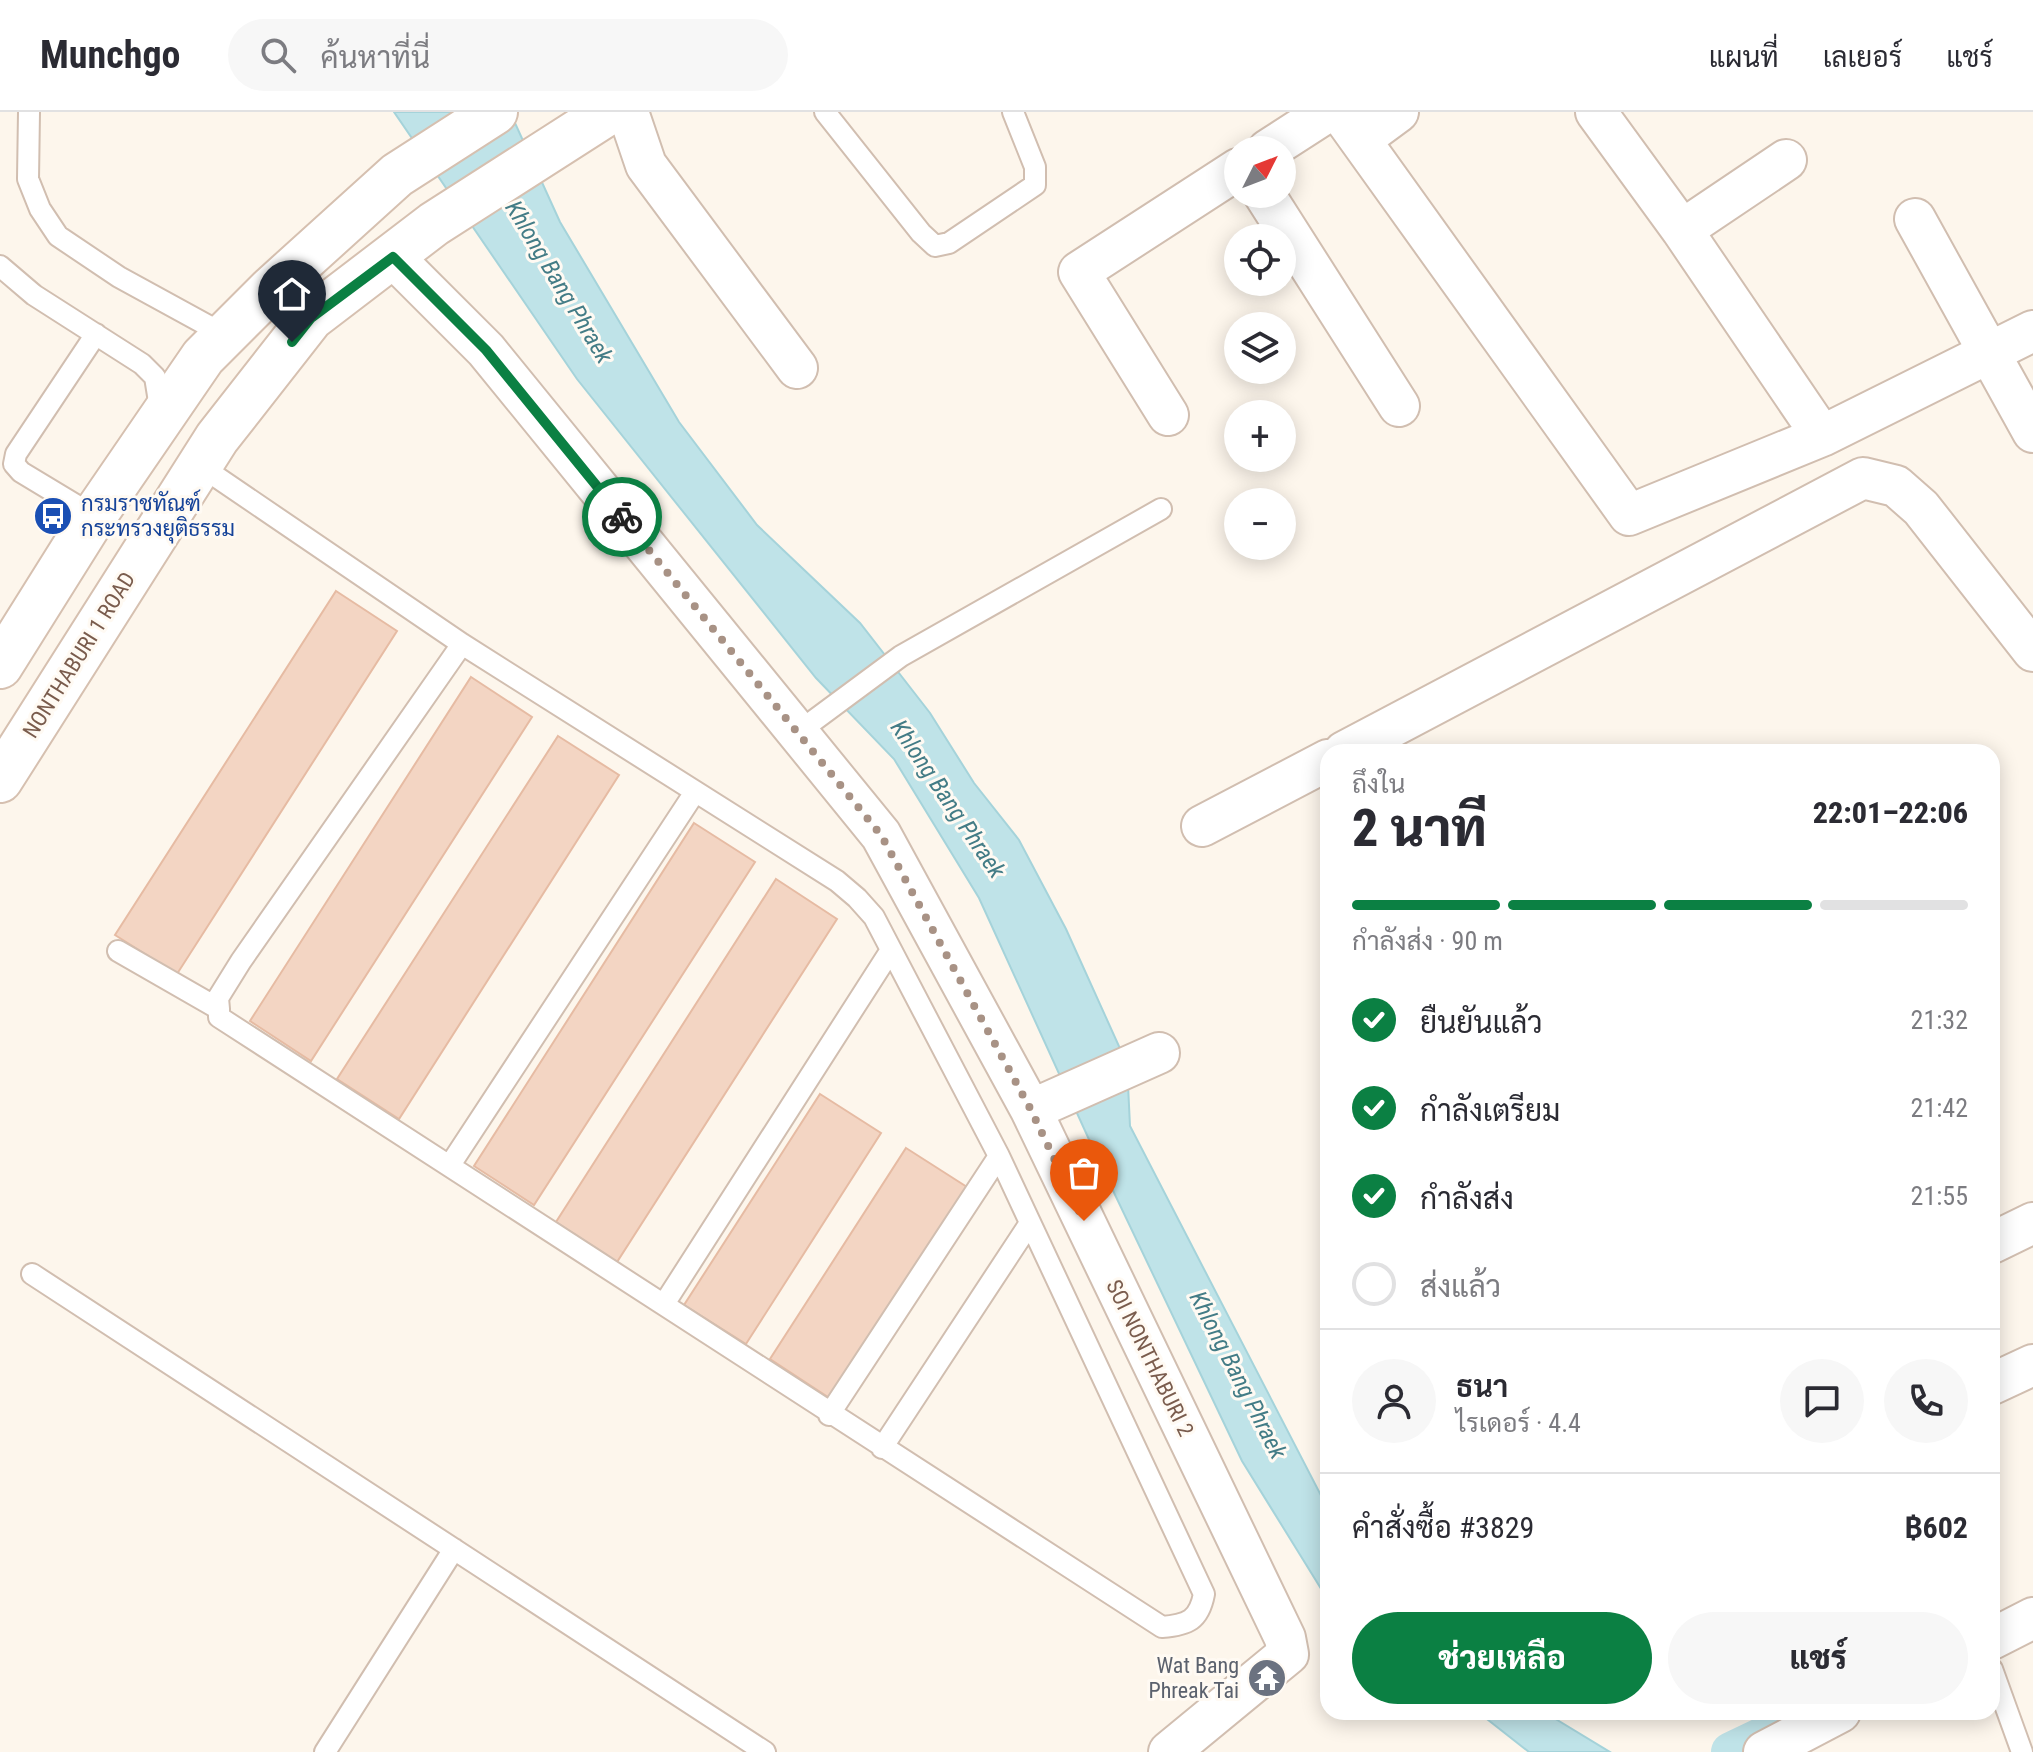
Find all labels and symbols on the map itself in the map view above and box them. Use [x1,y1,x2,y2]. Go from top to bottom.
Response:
north arrow [1224,136,1296,208]
water label: Khlong Bang Phraek [499,196,619,369]
pin [258,260,326,342]
courier [582,477,662,557]
place label: กรมราชทัณฑ์ กระทรวงยุติธรรม [81,489,235,544]
bus stop icon: กรมราชทัณฑ์ กระทรวงยุติธรรม [32,495,74,537]
street label: NONTHABURI 1 ROAD [18,568,140,742]
water label: Khlong Bang Phraek [885,715,1011,884]
pin [1050,1139,1118,1221]
street label: SOI NONTHABURI 2 [1101,1276,1199,1440]
water label: Khlong Bang Phraek [1184,1286,1293,1464]
place label: Wat Bang Phreak Tai [1148,1653,1239,1703]
temple icon: Wat Bang Phreak Tai [1246,1657,1288,1699]

